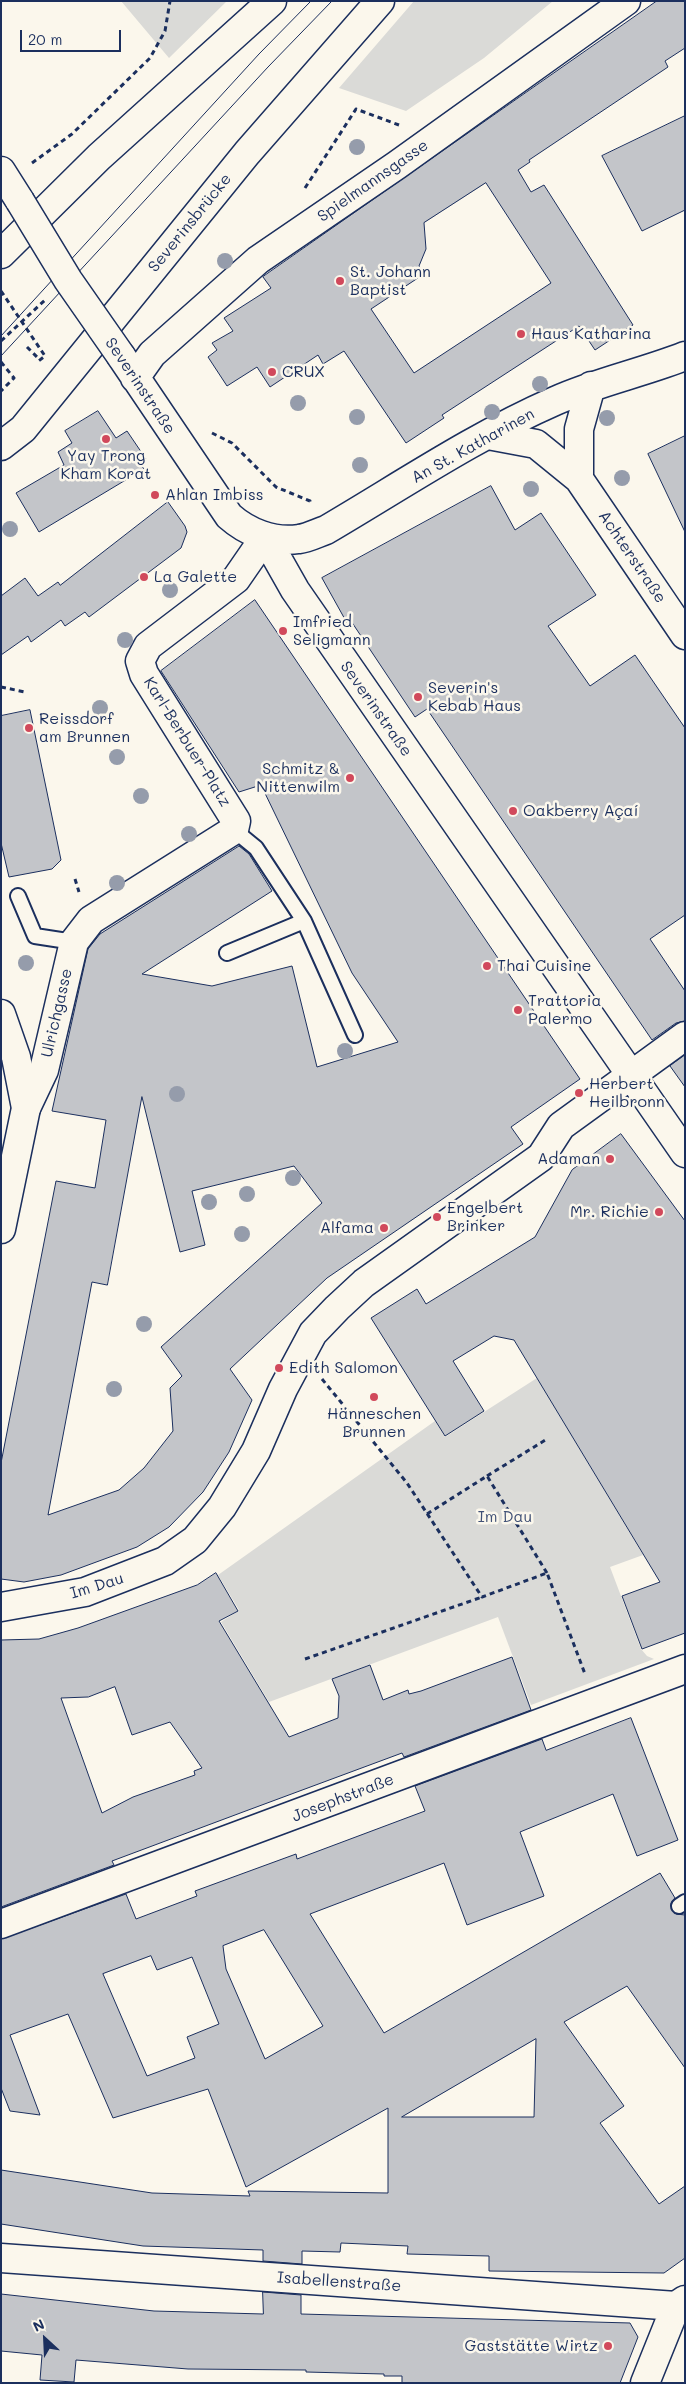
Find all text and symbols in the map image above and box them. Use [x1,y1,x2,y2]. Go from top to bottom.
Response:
scale bar [22,20,124,52]
text: 20 m [28,29,62,49]
street label: Spielmannsgasse [314,136,432,226]
street label: Severinsbrücke [144,170,236,276]
place label: St. Johann Baptist [350,262,431,300]
marker: St. Johann Baptist [334,275,346,287]
place label: Haus Katharina [531,324,651,344]
marker: Haus Katharina [515,328,527,340]
street label: Severinstraße [101,334,179,438]
place label: CRUX [282,362,325,382]
marker: CRUX [266,366,278,378]
street label: An St. Katharinen [408,404,538,488]
marker: Yay Trong Kham Korat [100,433,112,445]
place label: Yay Trong Kham Korat [61,446,151,484]
place label: Ahlan Imbiss [165,485,263,505]
marker: Ahlan Imbiss [149,489,161,501]
street label: Achterstraße [594,507,670,607]
place label: La Galette [154,567,237,587]
marker: La Galette [138,571,150,583]
place label: Imfried Seligmann [293,612,371,650]
marker: Imfried Seligmann [277,625,289,637]
street label: Severinstraße [336,658,416,760]
street label: Karl-Berbuer-Platz [139,673,235,811]
place label: Severin's Kebab Haus [428,678,521,716]
marker: Severin's Kebab Haus [412,691,424,703]
place label: Reissdorf am Brunnen [39,709,130,747]
marker: Reissdorf am Brunnen [23,722,35,734]
place label: Schmitz & Nittenwilm [256,759,340,797]
marker: Schmitz & Nittenwilm [344,772,356,784]
place label: Oakberry Açaí [523,801,639,821]
marker: Oakberry Açaí [507,805,519,817]
place label: Thai Cuisine [497,956,591,976]
marker: Thai Cuisine [481,960,493,972]
street label: Ulrichgasse [37,967,77,1059]
place label: Trattoria Palermo [528,991,601,1029]
marker: Trattoria Palermo [512,1004,524,1016]
place label: Herbert Heilbronn [589,1074,665,1112]
marker: Herbert Heilbronn [573,1087,585,1099]
place label: Adaman [537,1149,600,1169]
marker: Adaman [604,1153,616,1165]
place label: Engelbert Brinker [447,1198,523,1236]
place label: Mr. Richie [570,1202,649,1222]
marker: Mr. Richie [653,1206,665,1218]
marker: Engelbert Brinker [431,1211,443,1223]
place label: Alfama [320,1218,374,1238]
marker: Alfama [378,1222,390,1234]
place label: Edith Salomon [289,1358,398,1378]
marker: Edith Salomon [273,1362,285,1374]
marker: Hänneschen Brunnen [368,1391,380,1403]
place label: Hänneschen Brunnen [327,1404,421,1442]
park label: Im Dau [478,1507,532,1527]
street label: Im Dau [68,1569,126,1603]
street label: Josephstraße [289,1770,397,1826]
street label: Isabellenstraße [276,2268,402,2296]
north arrow [20,2314,70,2364]
text: N [30,2314,47,2336]
place label: Gaststätte Wirtz [465,2336,598,2356]
marker: Gaststätte Wirtz [602,2340,614,2352]

